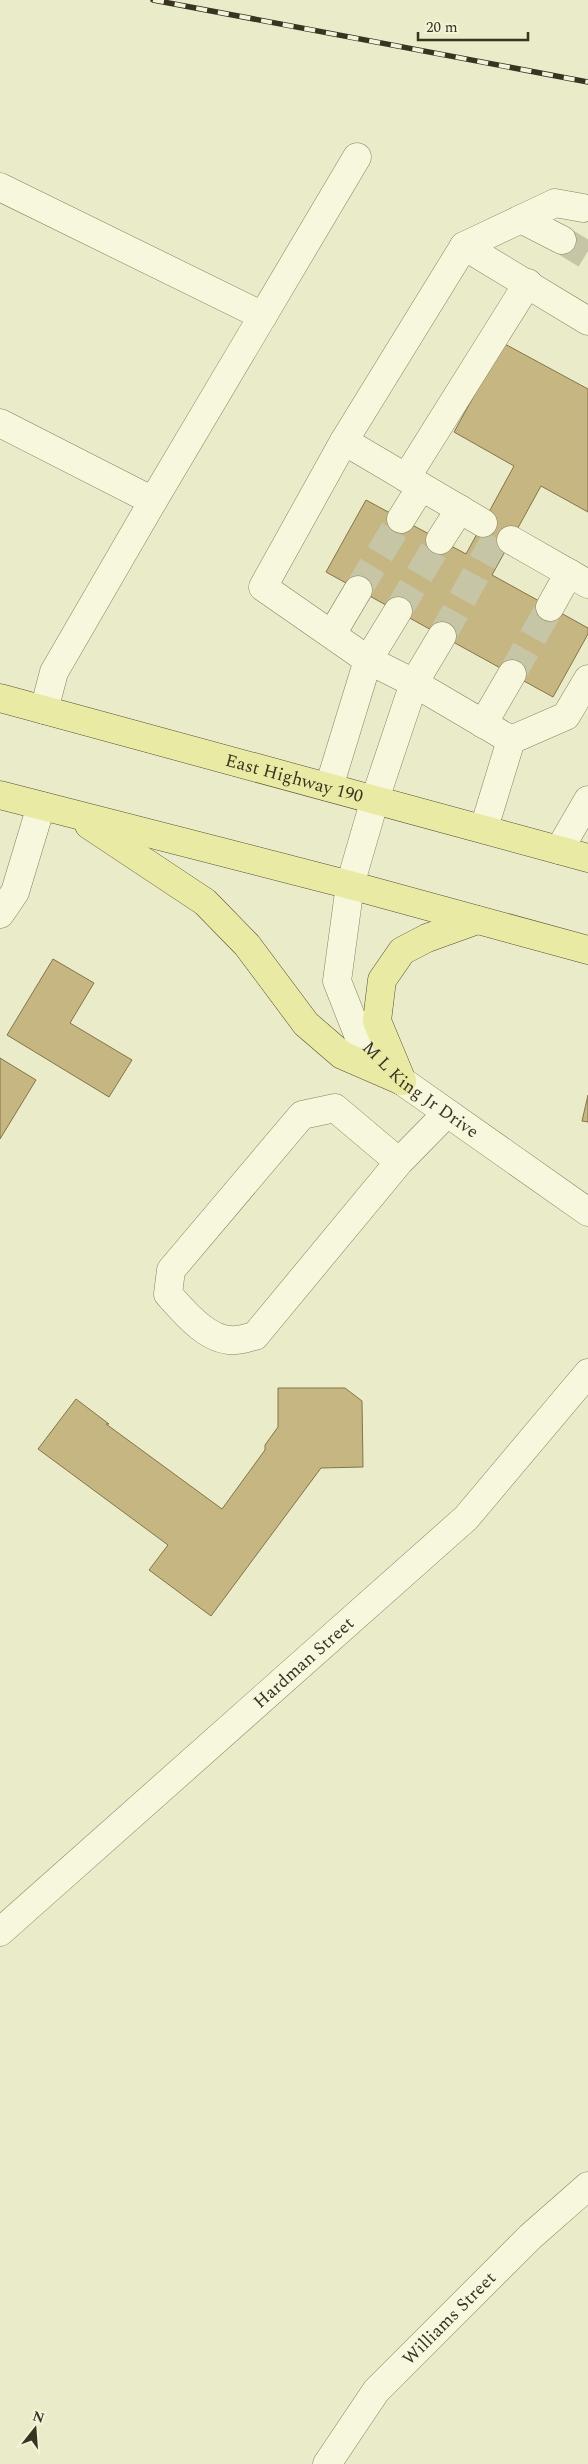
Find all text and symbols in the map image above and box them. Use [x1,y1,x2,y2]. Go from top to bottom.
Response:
scale bar [418,10,528,42]
text: 20 m [426,16,458,39]
street label: East Highway 190 [222,746,366,810]
street label: M L King Jr Drive [356,1035,484,1145]
street label: Hardman Street [247,1610,360,1715]
street label: Williams Street [396,2265,502,2371]
north arrow [10,2404,60,2454]
text: N [30,2405,47,2429]

